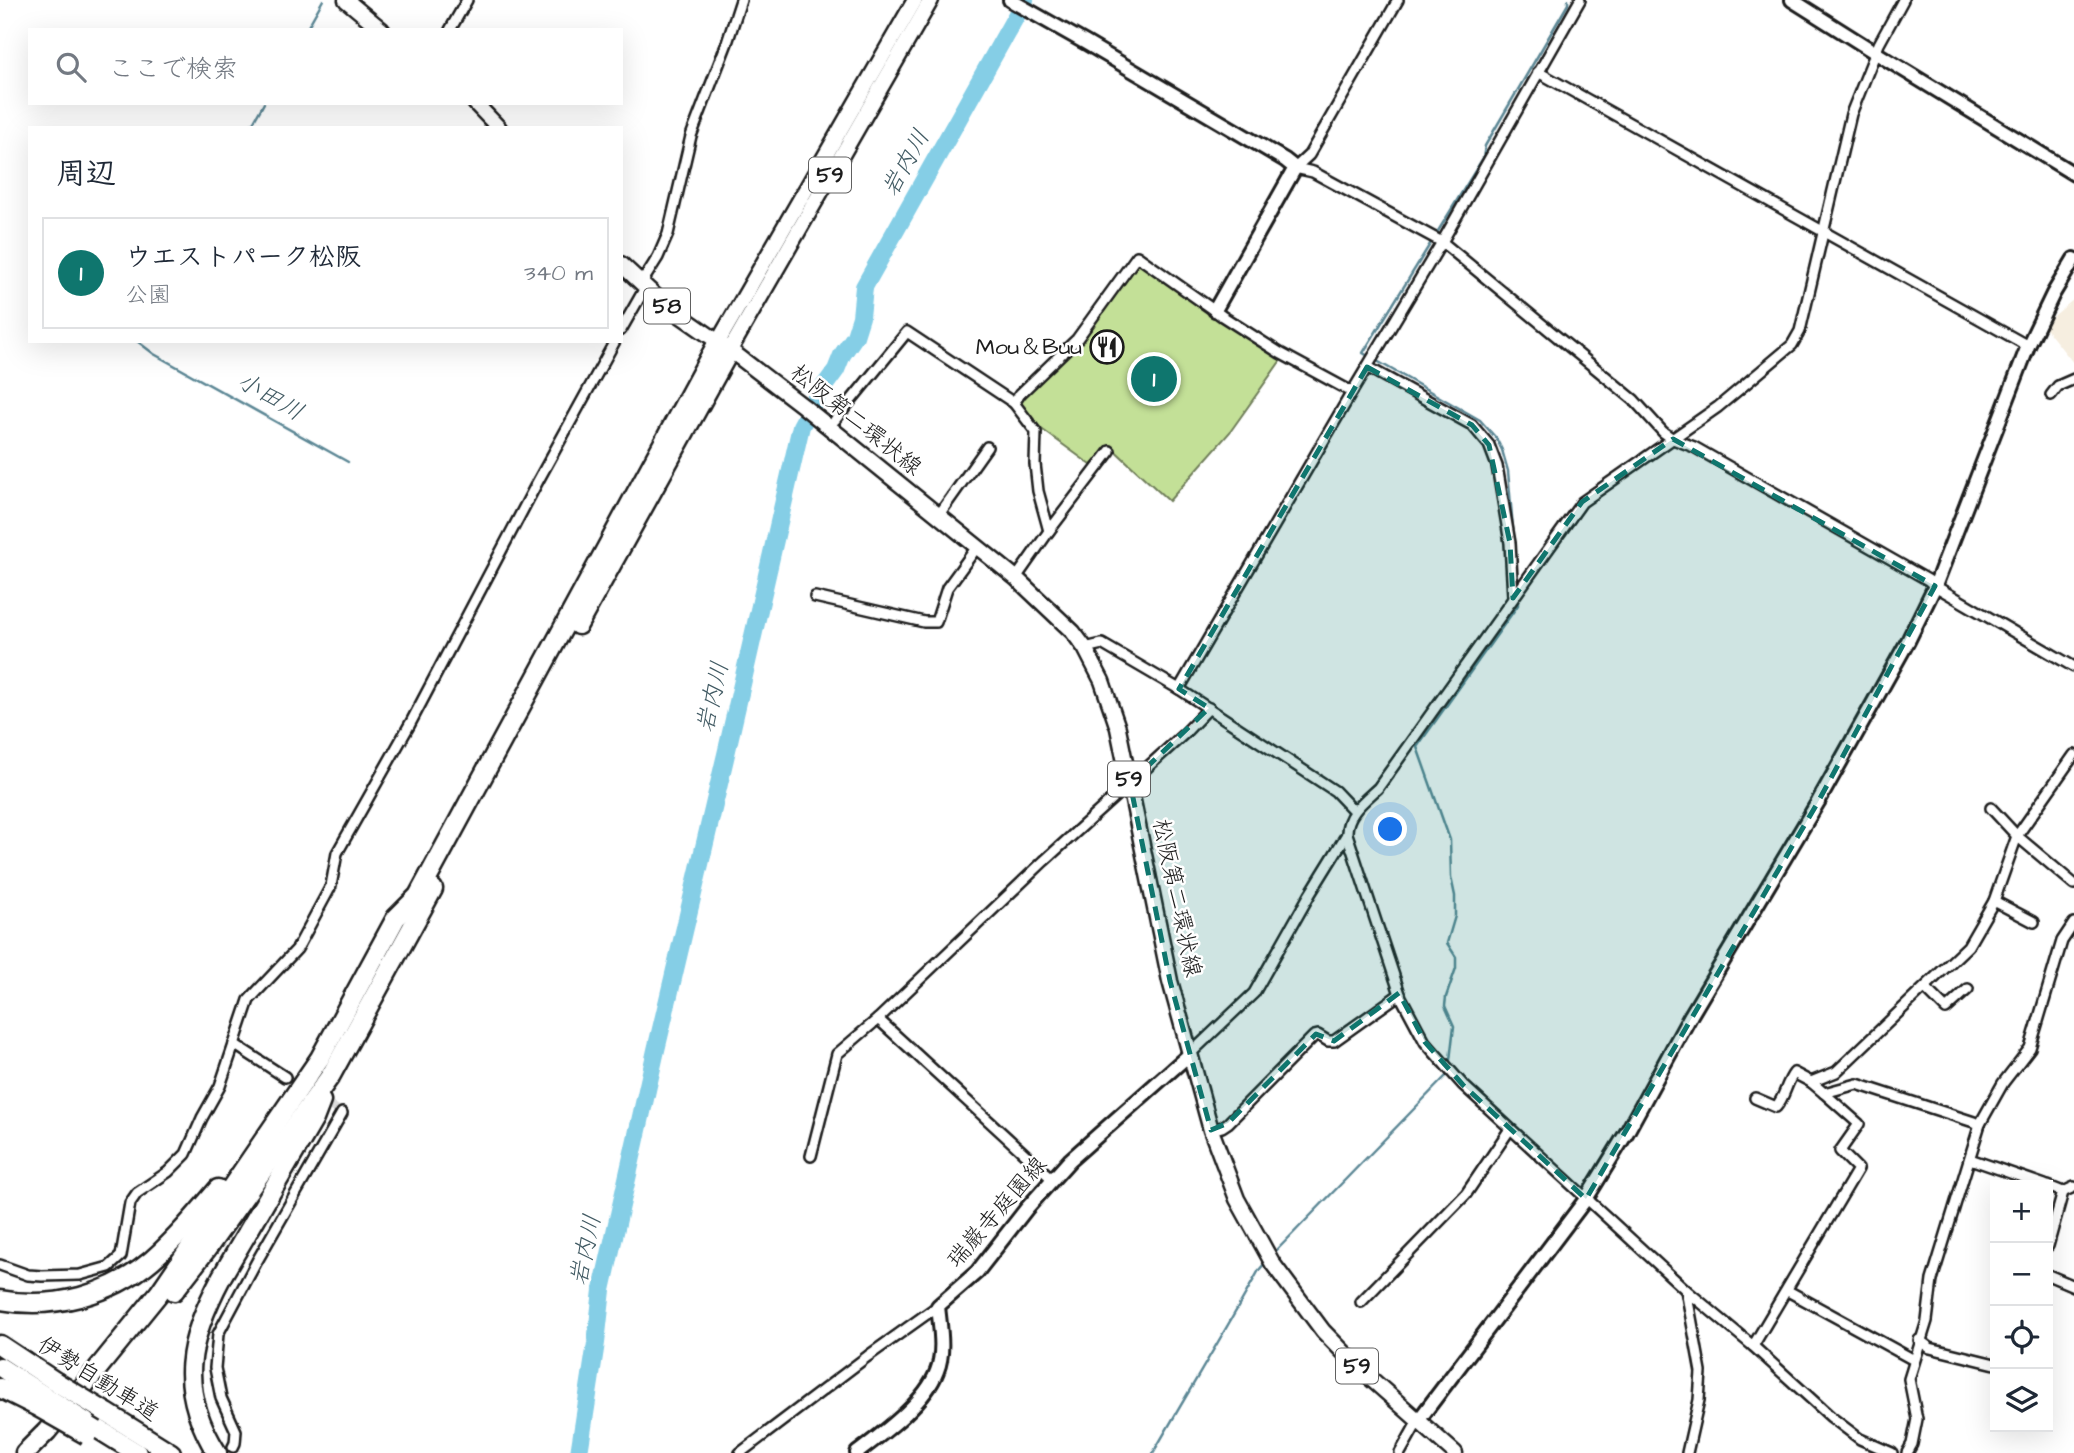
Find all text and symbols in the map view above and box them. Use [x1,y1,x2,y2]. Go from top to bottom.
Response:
search box [28,28,623,105]
icon: search [52,48,90,86]
text: ここで検索 [108,51,238,87]
water label: 岩内川 [874,123,938,203]
text: 周辺 [56,153,116,195]
road number: 59 [809,158,851,192]
text: ウエストパーク松阪 [125,239,361,275]
text: 1 [80,257,82,289]
text: 340 m [524,257,593,289]
text: 公園 [125,279,171,311]
road number: 58 [644,288,690,324]
restaurant icon: Mou＆Buu [1088,328,1126,366]
place label: Mou＆Buu [976,331,1082,363]
pin: 1 [1131,353,1177,405]
street label: 松阪第二環状線 [783,357,929,483]
water label: 小田川 [230,364,310,430]
water label: 岩内川 [688,658,738,736]
road number: 59 [1108,762,1150,796]
your location [1373,812,1407,846]
street label: 松阪第二環状線 [1145,816,1209,980]
street label: 瑞巌寺庭園線 [940,1149,1054,1275]
map controls [1990,1180,2053,1432]
button: + [1990,1180,2053,1243]
water label: 岩内川 [562,1211,610,1289]
button: − [1990,1243,2053,1306]
button: locate [1990,1306,2053,1369]
street label: 伊勢自動車道 [31,1329,165,1429]
road number: 59 [1336,1348,1378,1384]
button: layers [1990,1369,2053,1432]

